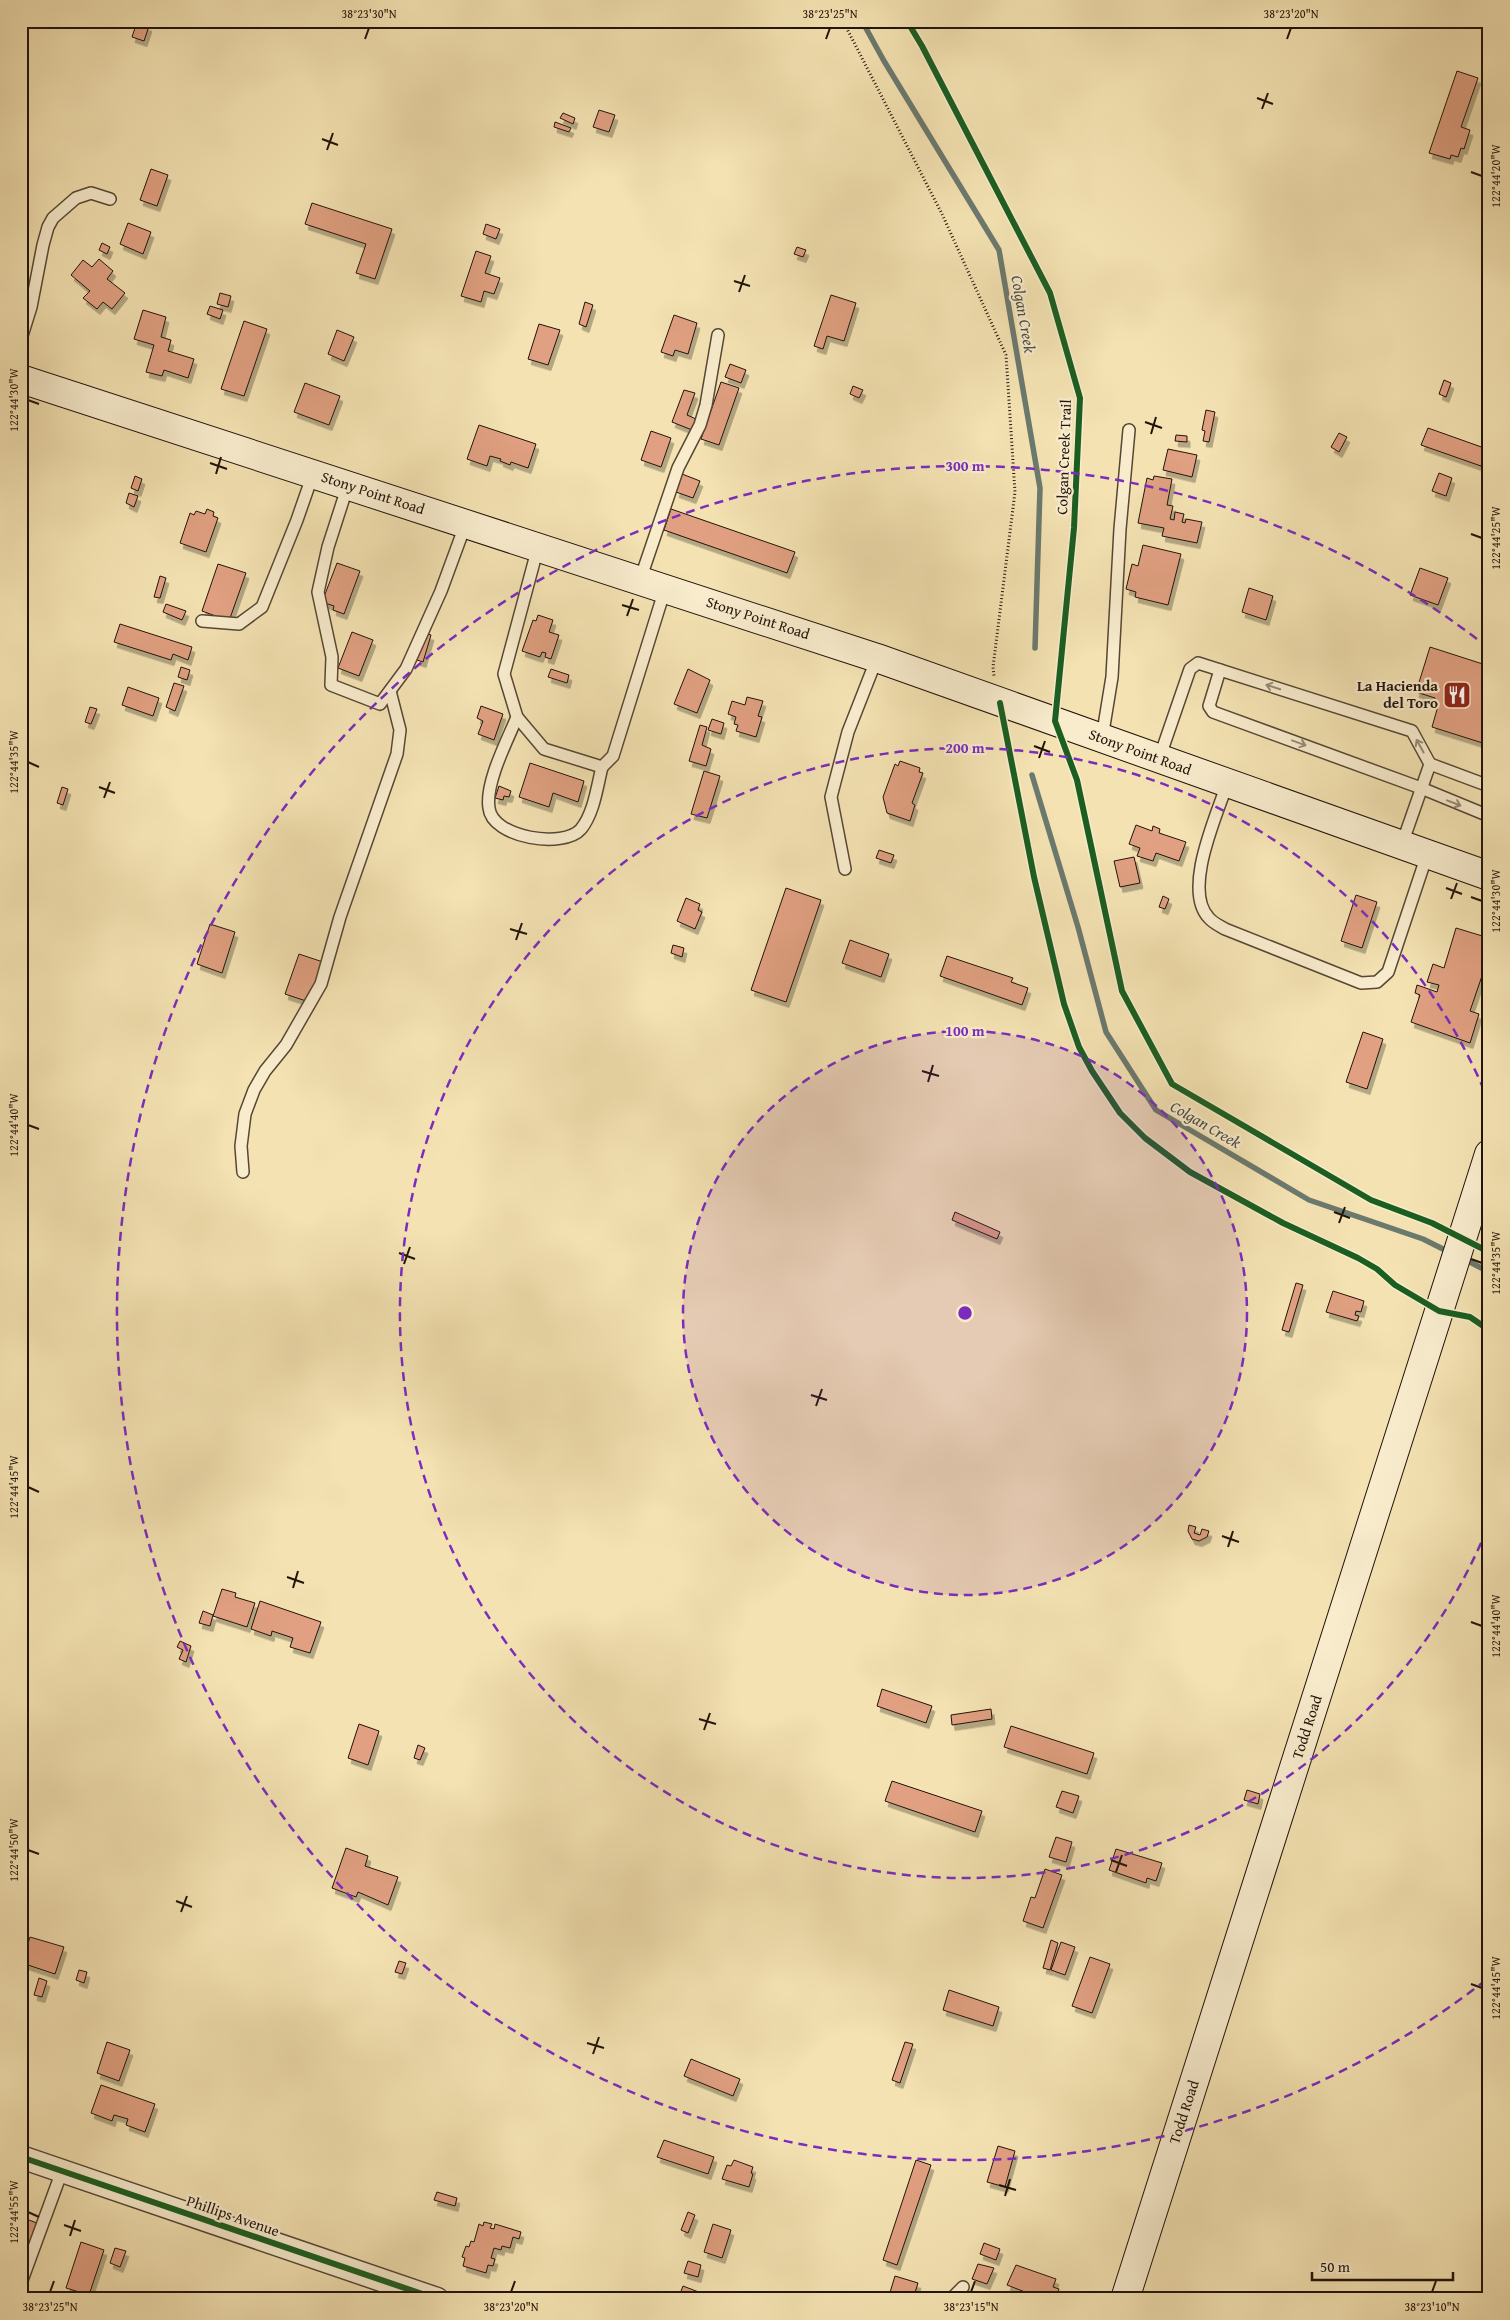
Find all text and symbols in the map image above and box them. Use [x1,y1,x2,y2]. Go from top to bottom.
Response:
text: 38°23'30"N [341,5,397,22]
text: 38°23'25"N [802,5,858,22]
text: 38°23'20"N [1263,5,1319,22]
text: 122°44'20"W [1487,144,1504,208]
water label: Colgan Creek [1005,273,1043,355]
text: 122°44'30"W [5,368,22,432]
street label: Colgan Creek Trail [1051,399,1076,515]
text: 300 m [945,455,985,476]
street label: Stony Point Road [319,466,428,519]
text: 122°44'25"W [1487,506,1504,570]
street label: Stony Point Road [704,591,813,644]
place label: La Hacienda del Toro [1357,675,1438,713]
restaurant icon: La Hacienda del Toro [1442,680,1472,710]
one-way arrow [1265,682,1281,692]
street label: Stony Point Road [1086,723,1194,780]
text: 122°44'35"W [5,730,22,794]
text: 200 m [945,737,985,758]
one-way arrow [1291,739,1306,748]
one-way arrow [1414,739,1424,754]
one-way arrow [1446,799,1462,808]
text: 122°44'30"W [1487,869,1504,933]
text: 100 m [945,1020,985,1041]
text: 122°44'40"W [5,1093,22,1157]
water label: Colgan Creek [1166,1094,1246,1154]
text: 122°44'35"W [1487,1231,1504,1295]
centre of rings [956,1304,974,1322]
text: 122°44'45"W [5,1455,22,1519]
text: 122°44'40"W [1487,1594,1504,1658]
street label: Todd Road [1286,1692,1327,1762]
text: 122°44'50"W [5,1818,22,1882]
text: 122°44'45"W [1487,1956,1504,2020]
street label: Todd Road [1163,2077,1204,2147]
text: 122°44'55"W [5,2180,22,2244]
street label: Phillips Avenue [184,2190,282,2241]
scale bar [1312,2250,1454,2282]
text: 50 m [1320,2256,1351,2277]
text: 38°23'25"N [22,2298,78,2315]
text: 38°23'20"N [483,2298,539,2315]
text: 38°23'15"N [943,2298,999,2315]
text: 38°23'10"N [1404,2298,1460,2315]

